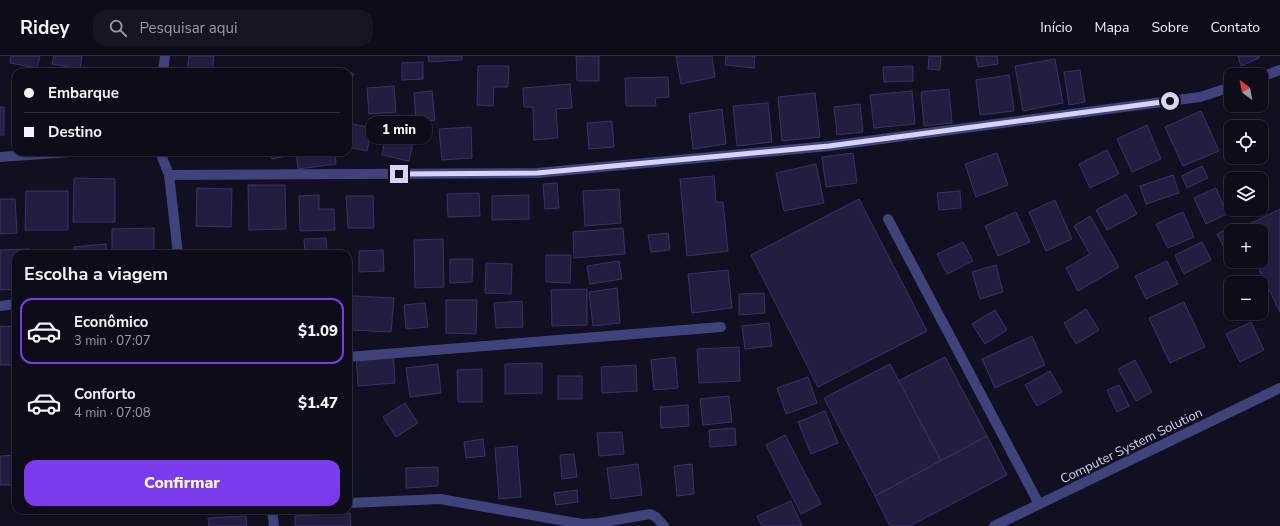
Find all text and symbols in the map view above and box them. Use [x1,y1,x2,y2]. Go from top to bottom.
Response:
search box [93,10,373,46]
text: Ridey [20,15,69,41]
icon: search [107,17,129,39]
text: Pesquisar aqui [139,18,237,38]
text: Início [1040,18,1072,37]
text: Mapa [1094,18,1129,37]
text: Sobre [1151,18,1188,37]
text: Contato [1210,18,1260,37]
north arrow [1224,68,1268,112]
map controls [1224,68,1268,320]
text: Embarque [48,83,119,103]
route start [1161,92,1179,110]
callout: 1 min [366,116,432,144]
button: locate [1224,120,1268,164]
text: 1 min [382,121,416,139]
text: Destino [48,122,102,142]
route end [390,165,408,183]
button: layers [1224,172,1268,216]
button: + [1224,224,1268,268]
text: Escolha a viagem [24,262,168,286]
button: − [1224,276,1268,320]
text: Econômico [74,312,148,332]
icon: car [26,313,62,349]
text: $1.09 [298,321,338,341]
text: 3 min · 07:07 [74,332,150,350]
text: Conforto [74,384,136,404]
icon: car [26,385,62,421]
text: $1.47 [298,393,338,413]
text: 4 min · 07:08 [74,404,150,422]
street label: Computer System Solution [1057,404,1205,488]
button: Confirmar [24,460,340,506]

